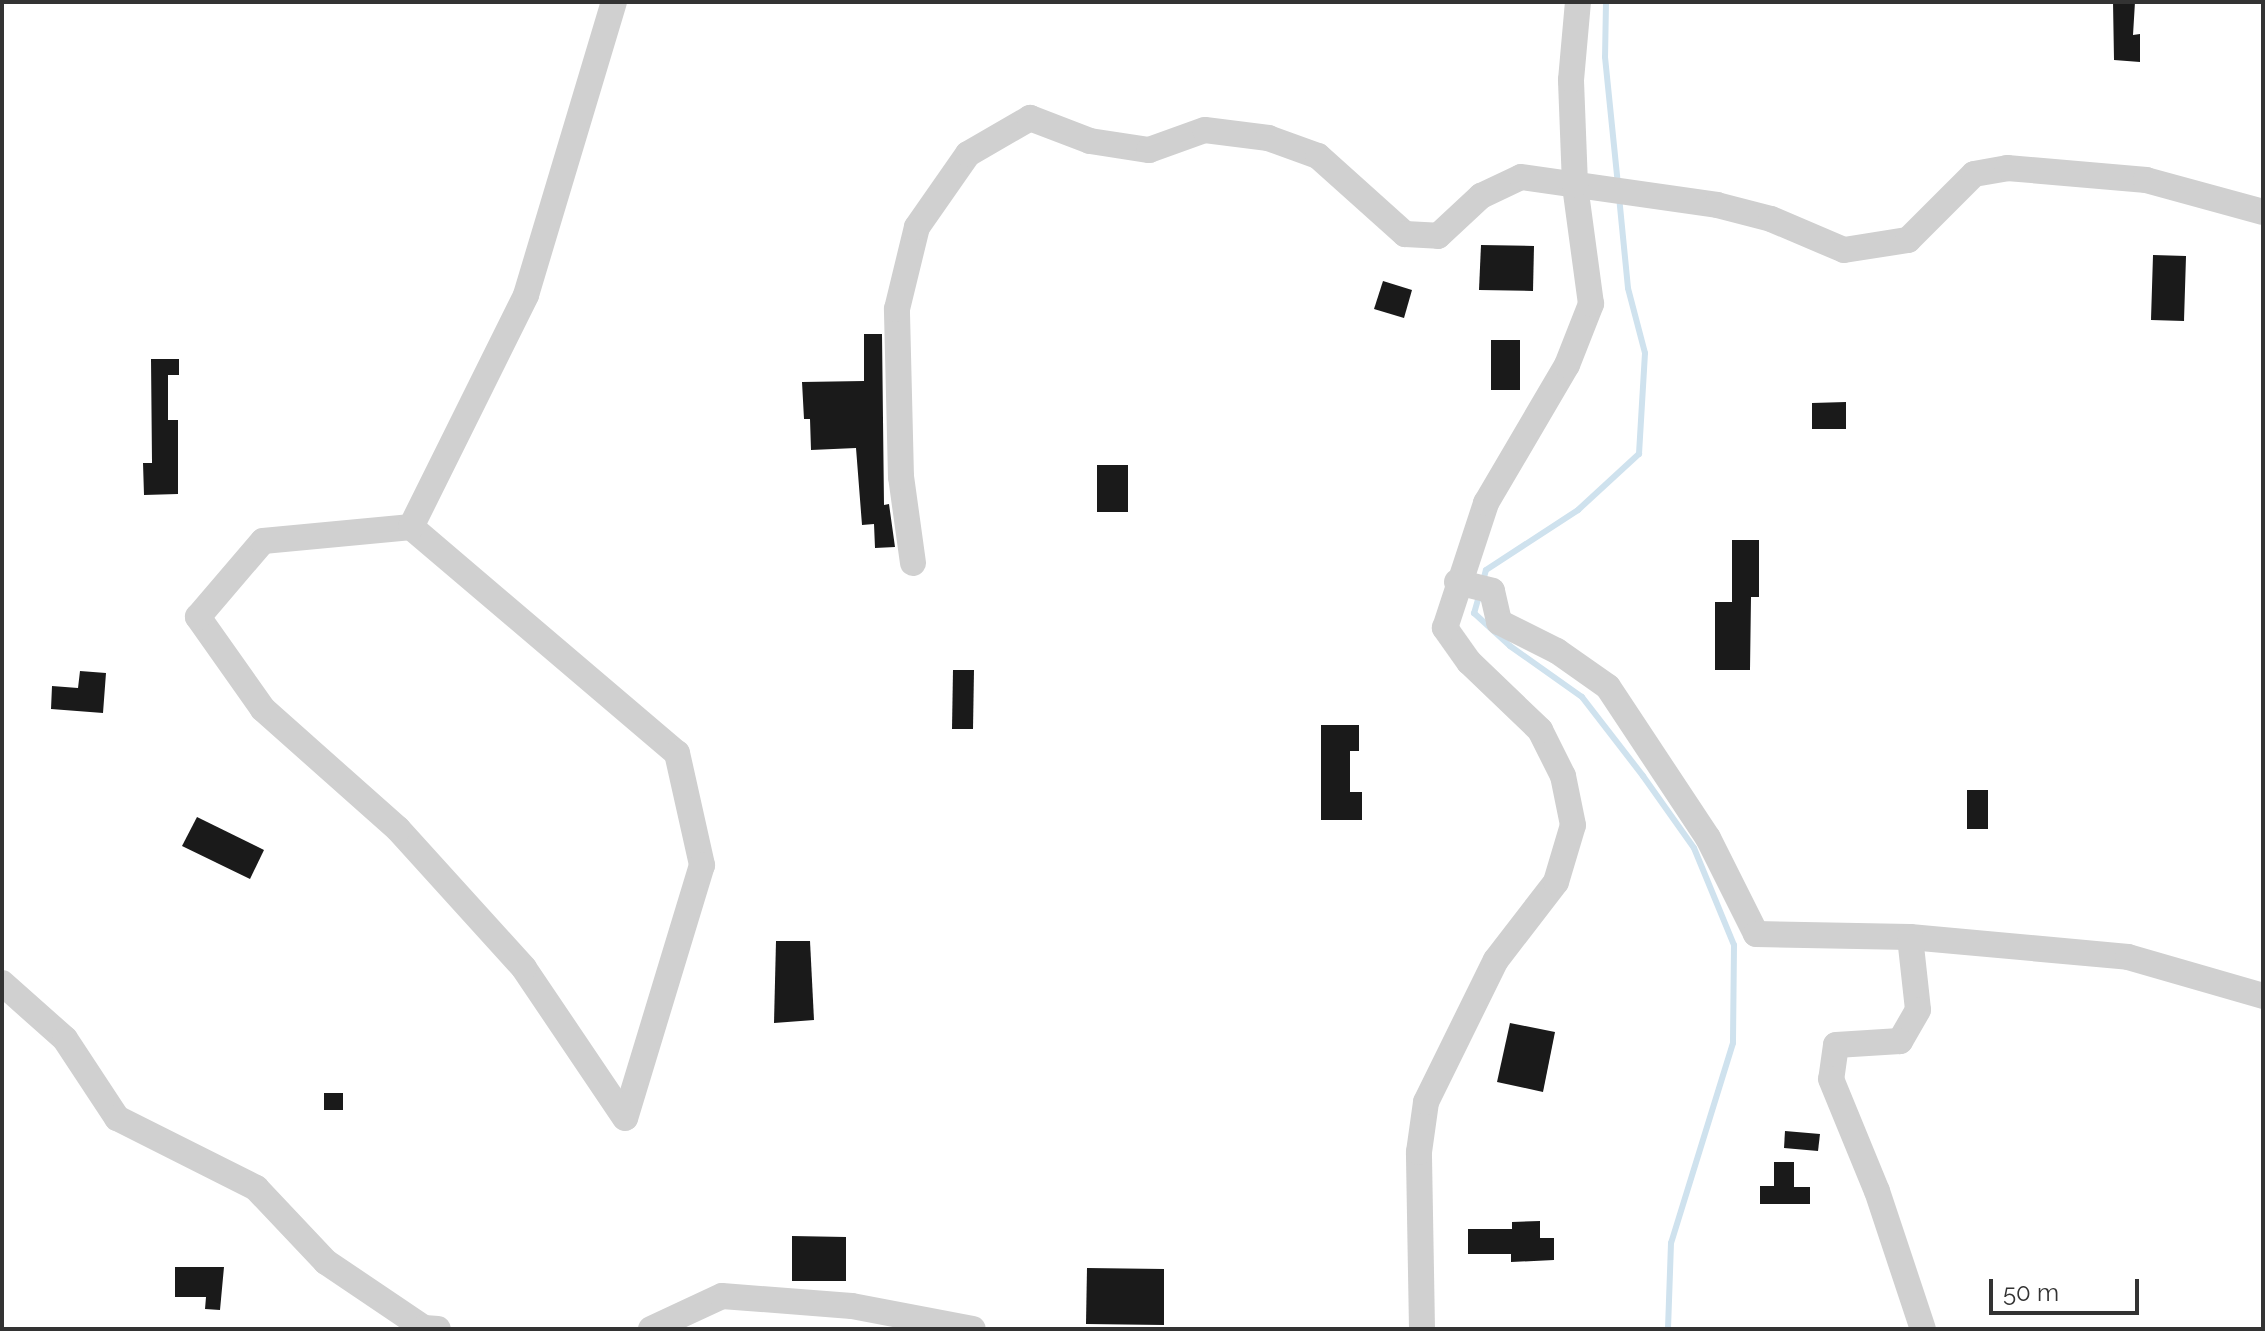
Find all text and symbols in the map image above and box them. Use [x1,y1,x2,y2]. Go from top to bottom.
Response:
scale bar [1993,1263,2143,1313]
text: 50 m [2003,1278,2059,1307]

